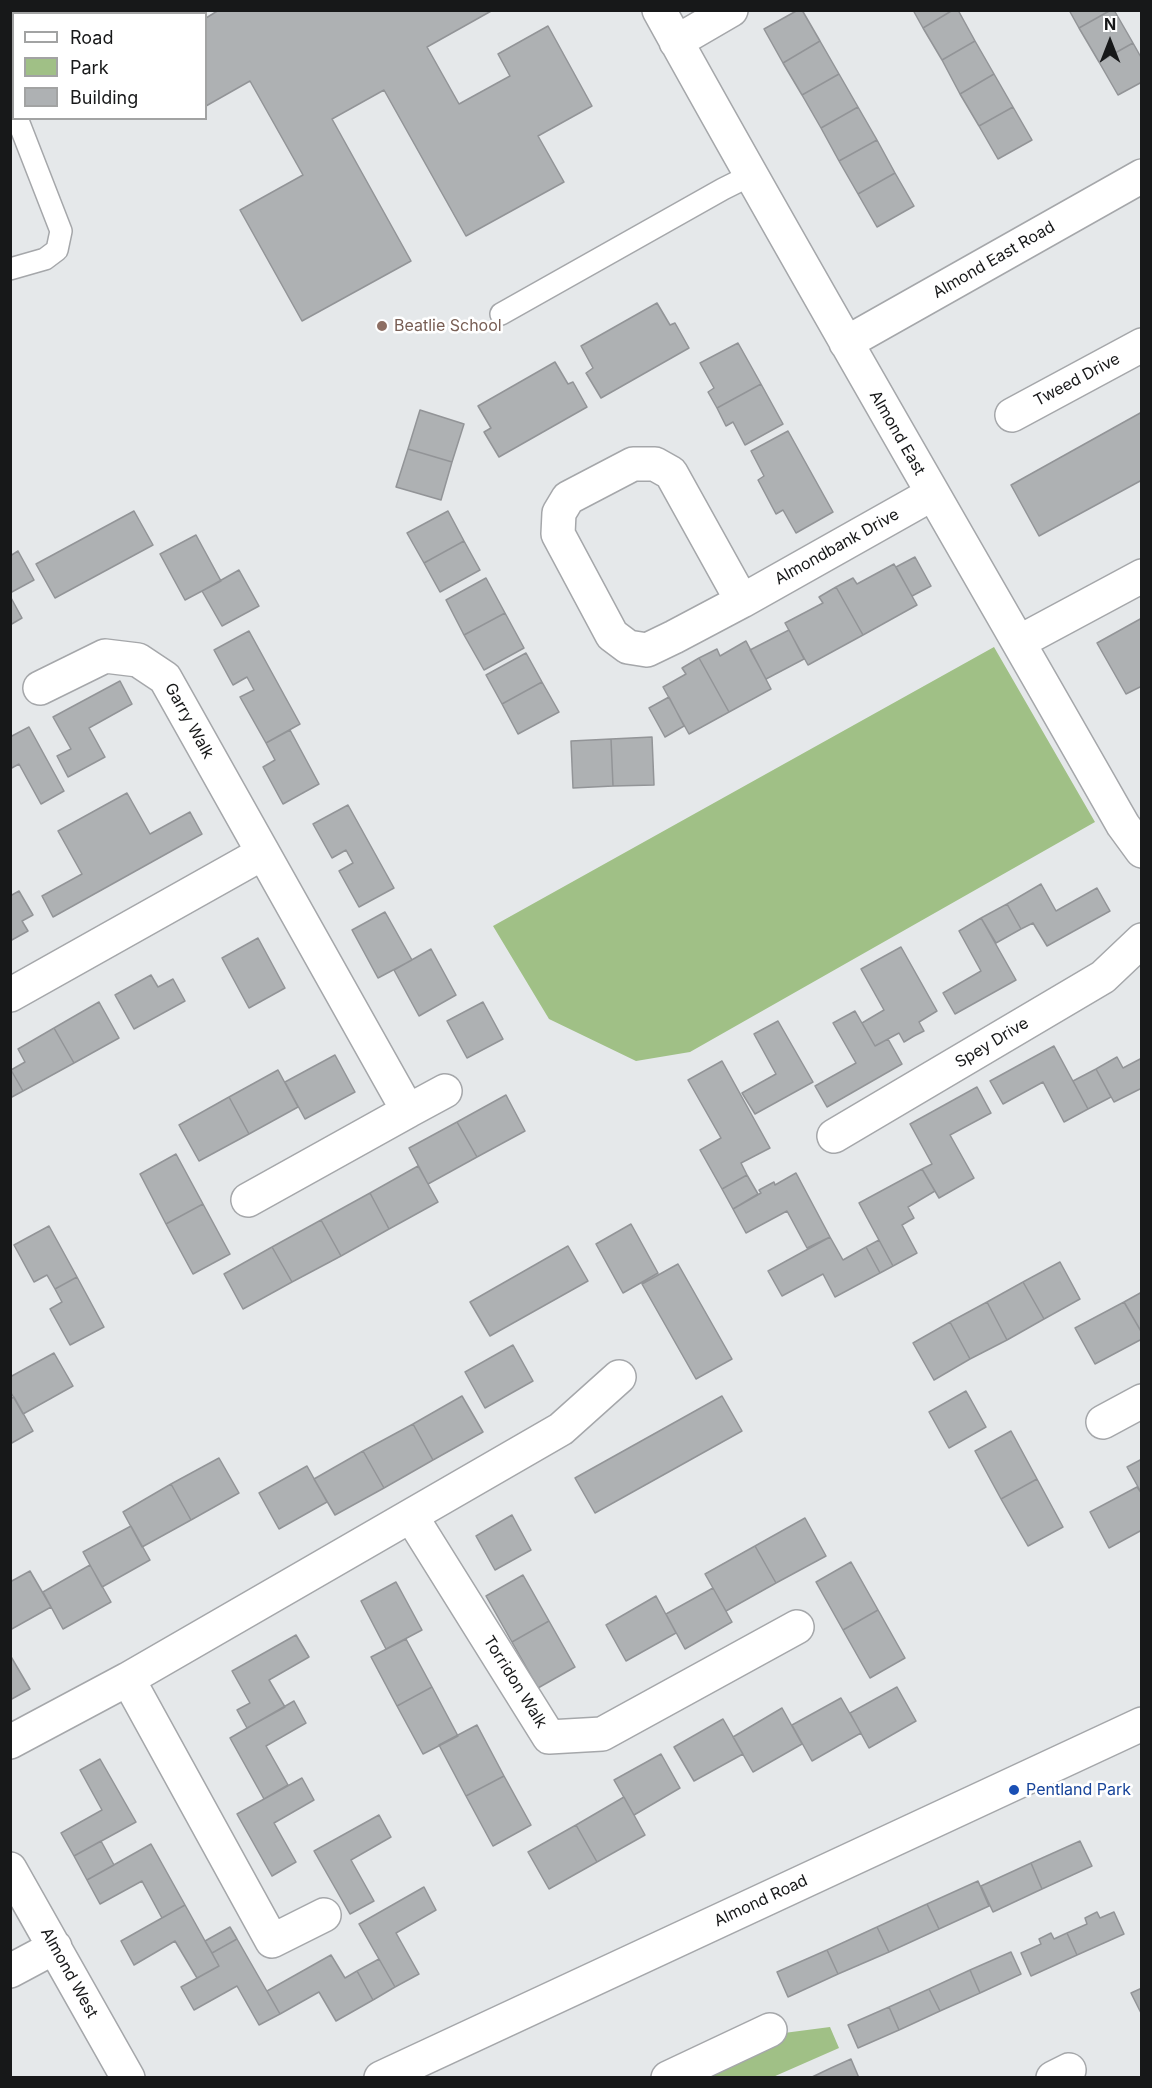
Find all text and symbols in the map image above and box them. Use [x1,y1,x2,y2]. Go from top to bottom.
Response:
legend [12,12,207,120]
north arrow [1080,12,1140,72]
text: N [1104,14,1116,34]
text: Road [70,27,113,48]
text: Park [70,57,109,78]
text: Building [70,87,138,108]
street label: Almond East Road [930,217,1058,303]
place label: Beatlie School [394,316,502,336]
marker: Beatlie School [375,319,389,333]
street label: Tweed Drive [1031,349,1123,411]
street label: Almond East [865,387,929,479]
street label: Almondbank Drive [771,505,903,589]
street label: Garry Walk [160,680,218,762]
street label: Spey Drive [952,1014,1032,1072]
street label: Torridon Walk [479,1632,551,1732]
place label: Pentland Park [1026,1780,1131,1800]
marker: Pentland Park [1007,1783,1021,1797]
street label: Almond Road [711,1871,811,1931]
street label: Almond West [36,1925,102,2021]

